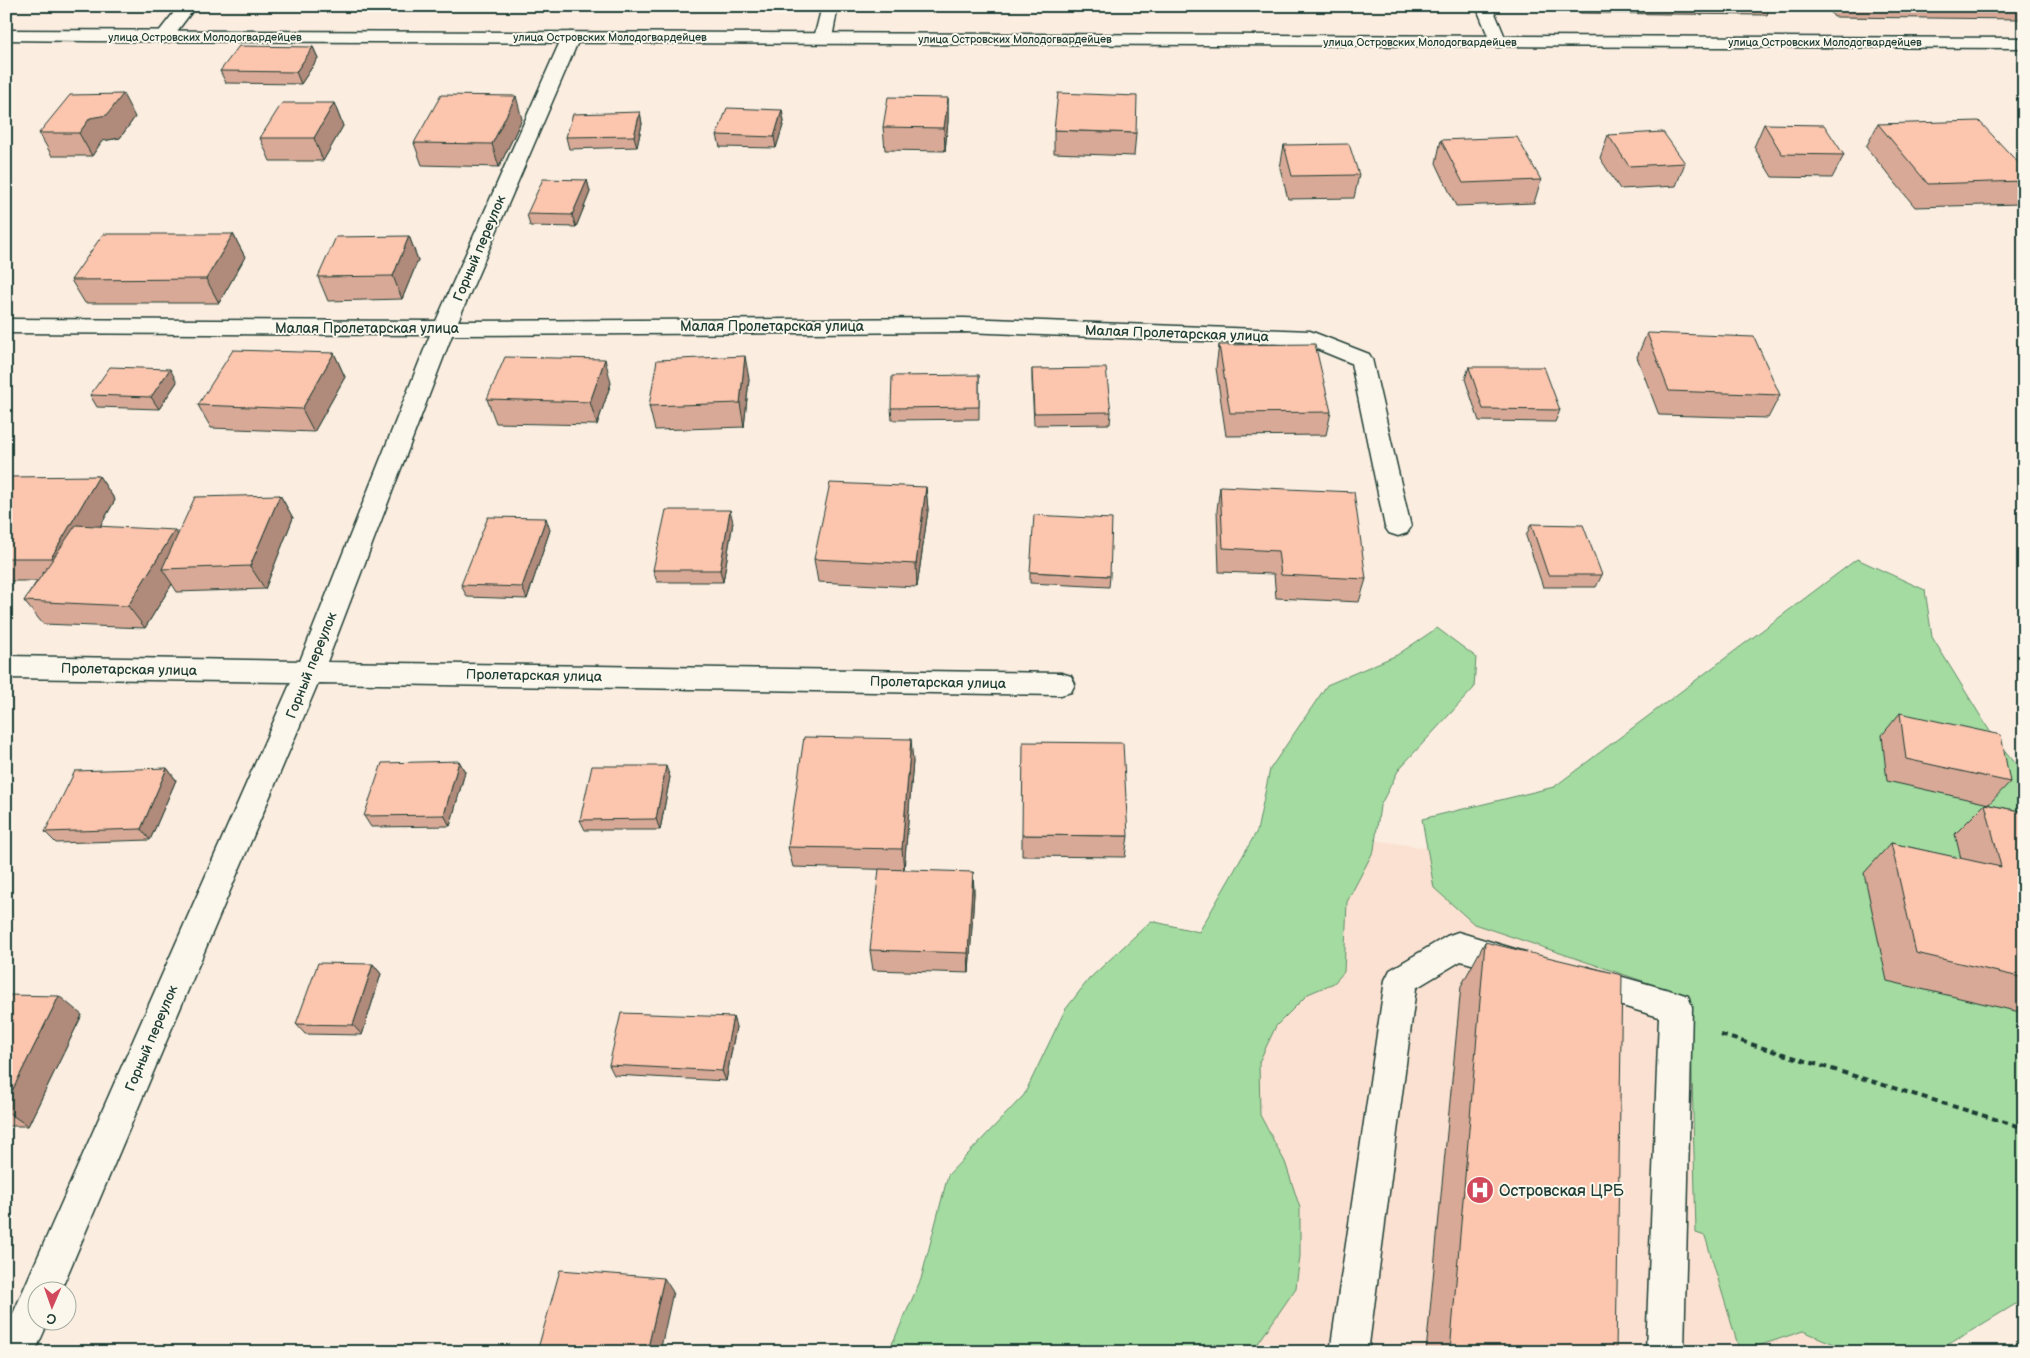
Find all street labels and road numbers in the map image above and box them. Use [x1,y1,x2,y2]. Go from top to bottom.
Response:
street label: улица Островских Молодогвардейцев [108,31,302,44]
street label: улица Островских Молодогвардейцев [513,31,707,44]
street label: улица Островских Молодогвардейцев [918,33,1112,46]
street label: улица Островских Молодогвардейцев [1323,36,1517,49]
street label: улица Островских Молодогвардейцев [1728,36,1922,49]
street label: Горный переулок [449,192,510,304]
street label: Малая Пролетарская улица [680,318,865,335]
street label: Малая Пролетарская улица [275,320,460,337]
street label: Малая Пролетарская улица [1085,322,1270,345]
street label: Горный переулок [282,609,341,721]
street label: Пролетарская улица [61,660,198,679]
street label: Пролетарская улица [466,666,603,685]
street label: Пролетарская улица [870,673,1007,692]
street label: Горный переулок [121,982,182,1094]

